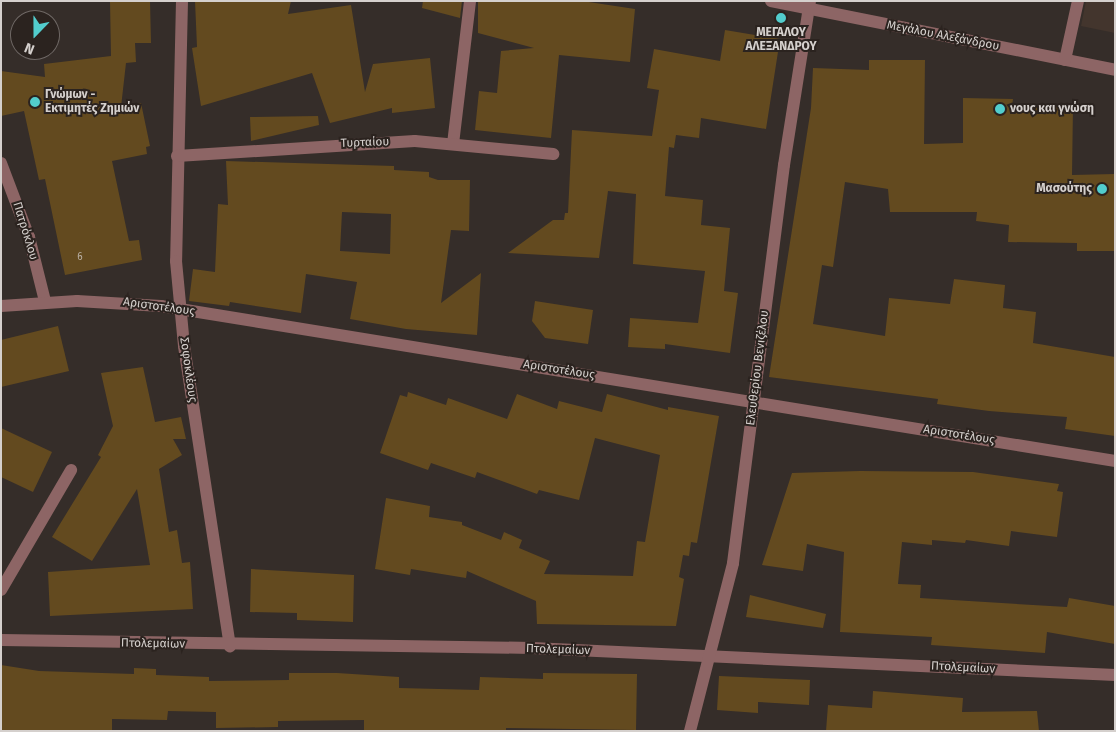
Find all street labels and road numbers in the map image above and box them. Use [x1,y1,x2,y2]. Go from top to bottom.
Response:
street label: Μεγάλου Αλεξάνδρου [886,18,1000,54]
street label: Τυρταίου [340,135,390,151]
street label: Πατρόκλου [9,200,41,262]
street label: Αριστοτέλους [122,295,196,319]
street label: Ελευθερίου Βενιζέλου [744,310,772,426]
street label: Σοφοκλέους [176,337,200,403]
street label: Αριστοτέλους [522,357,596,383]
street label: Αριστοτέλους [922,422,996,448]
street label: Πτολεμαίων [121,636,185,652]
street label: Πτολεμαίων [526,642,590,658]
street label: Πτολεμαίων [931,659,995,677]

